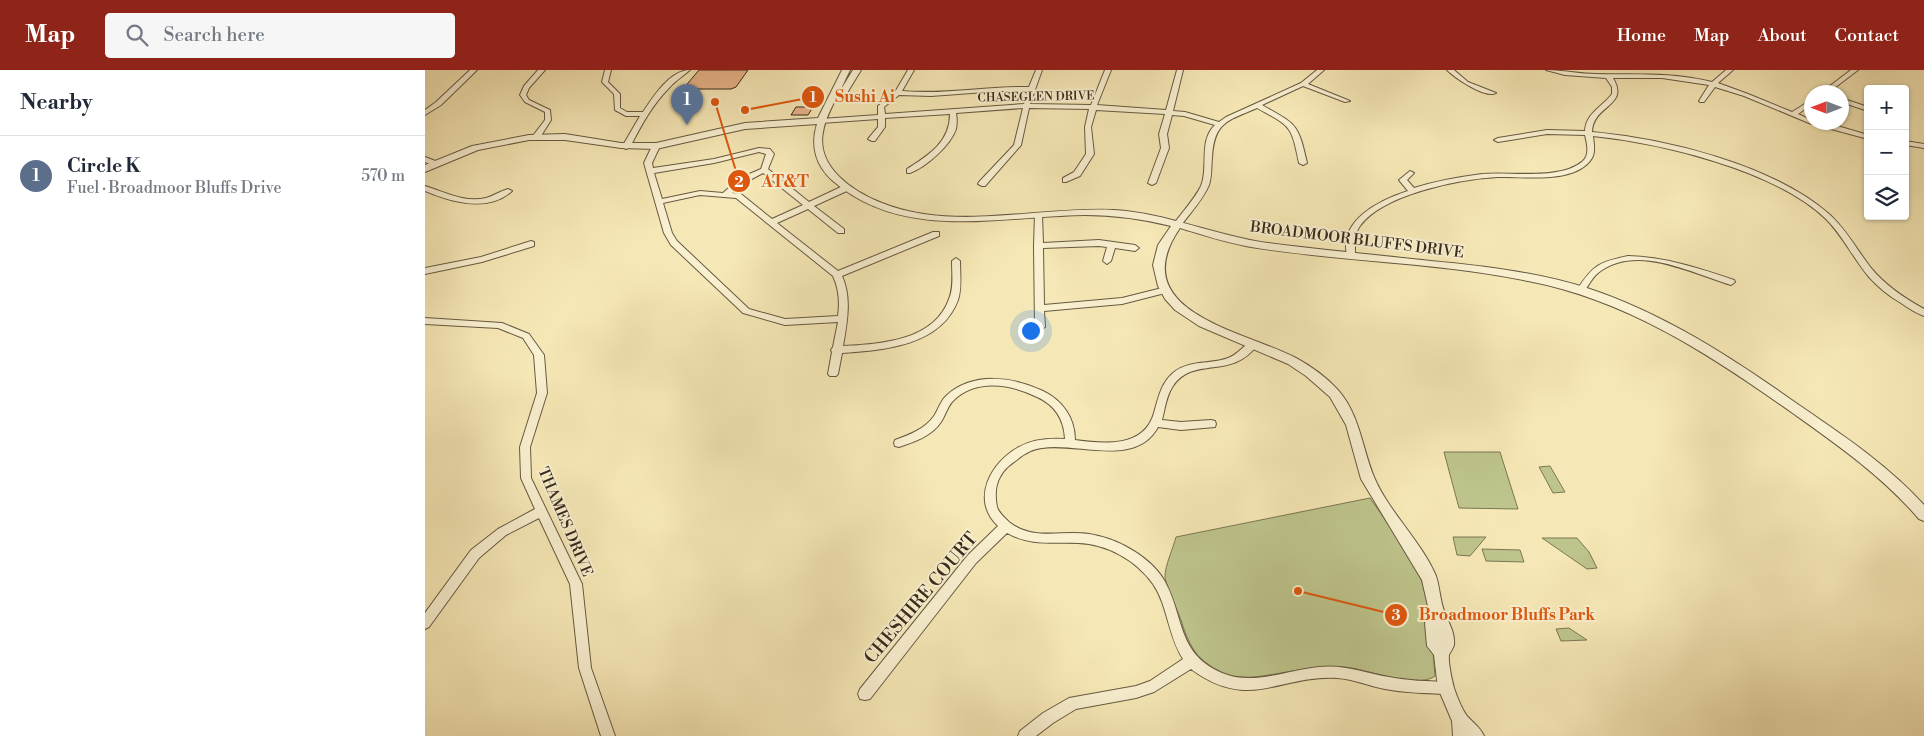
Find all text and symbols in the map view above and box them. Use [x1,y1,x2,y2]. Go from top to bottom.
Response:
search box [105,13,455,58]
text: Map [25,20,75,50]
icon: search [123,21,151,49]
text: Search here [163,23,265,47]
text: Home [1617,24,1666,47]
text: Map [1694,24,1730,47]
text: About [1758,24,1807,47]
text: Contact [1835,24,1899,47]
callout: Sushi Ai [801,81,905,112]
pin: 1 [671,84,703,125]
north arrow [1804,85,1849,130]
map controls [1864,85,1909,220]
button: + [1864,85,1909,130]
text: Sushi Ai [835,87,895,107]
text: 1 [809,88,817,107]
street label: CHASEGLEN DRIVE [977,88,1095,106]
text: Nearby [20,90,93,116]
button: − [1864,130,1909,175]
text: Circle K [67,154,141,178]
text: 1 [32,166,40,186]
text: 570 m [361,166,405,186]
callout: AT&T [726,166,819,197]
text: AT&T [760,172,809,192]
text: 2 [734,173,744,192]
button: layers [1864,175,1909,220]
text: Fuel · Broadmoor Bluffs Drive [67,178,282,198]
street label: BROADMOOR BLUFFS DRIVE [1248,217,1465,263]
your location [1018,318,1044,344]
street label: THAMES DRIVE [533,464,597,580]
street label: CHESHIRE COURT [859,527,983,668]
callout: Broadmoor Bluffs Park [1383,599,1605,630]
text: Broadmoor Bluffs Park [1419,605,1596,625]
text: 3 [1391,606,1401,625]

